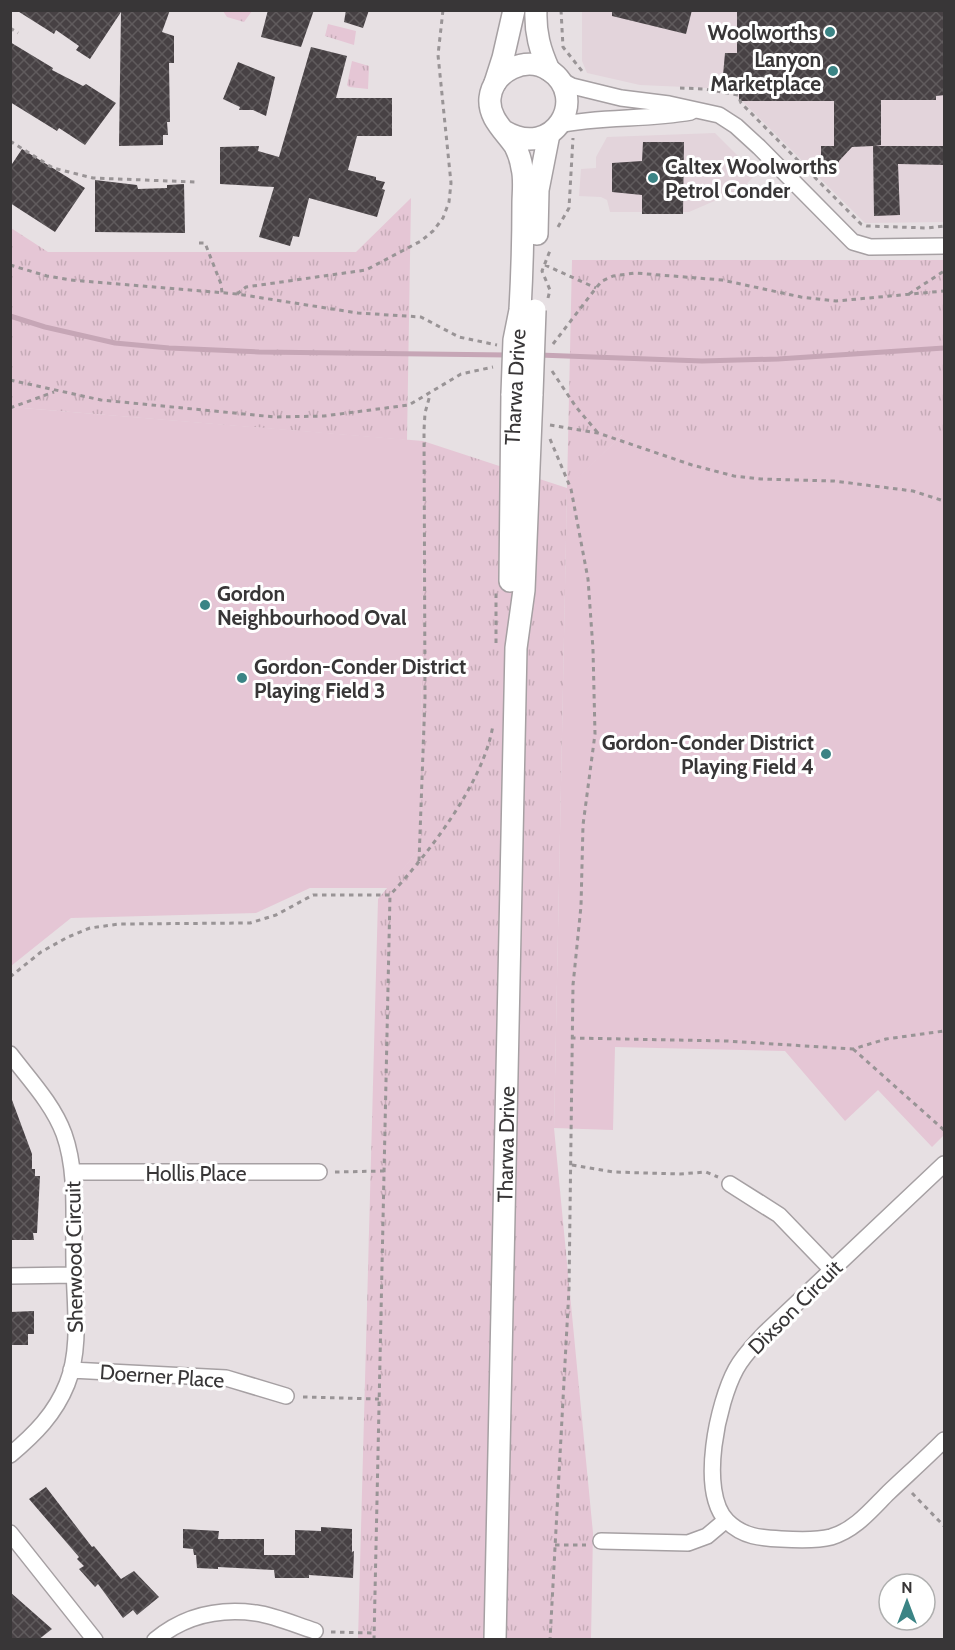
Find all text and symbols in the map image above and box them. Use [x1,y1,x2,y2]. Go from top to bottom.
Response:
place label: Woolworths [708,20,818,45]
marker: Woolworths [823,25,837,39]
place label: Lanyon Marketplace [710,47,821,96]
marker: Lanyon Marketplace [826,64,840,78]
place label: Caltex Woolworths Petrol Conder [665,154,837,203]
marker: Caltex Woolworths Petrol Conder [646,171,660,185]
street label: Tharwa Drive [499,328,531,446]
place label: Gordon Neighbourhood Oval [217,581,407,630]
marker: Gordon Neighbourhood Oval [198,598,212,612]
place label: Gordon-Conder District Playing Field 3 [254,654,466,703]
marker: Gordon-Conder District Playing Field 3 [235,671,249,685]
place label: Gordon-Conder District Playing Field 4 [602,730,814,779]
marker: Gordon-Conder District Playing Field 4 [819,747,833,761]
street label: Tharwa Drive [492,1085,519,1203]
street label: Hollis Place [146,1161,247,1186]
street label: Sherwood Circuit [60,1181,88,1333]
street label: Dixson Circuit [743,1255,847,1359]
street label: Doerner Place [99,1359,225,1393]
north arrow [877,1572,937,1632]
text: N [901,1578,913,1597]

